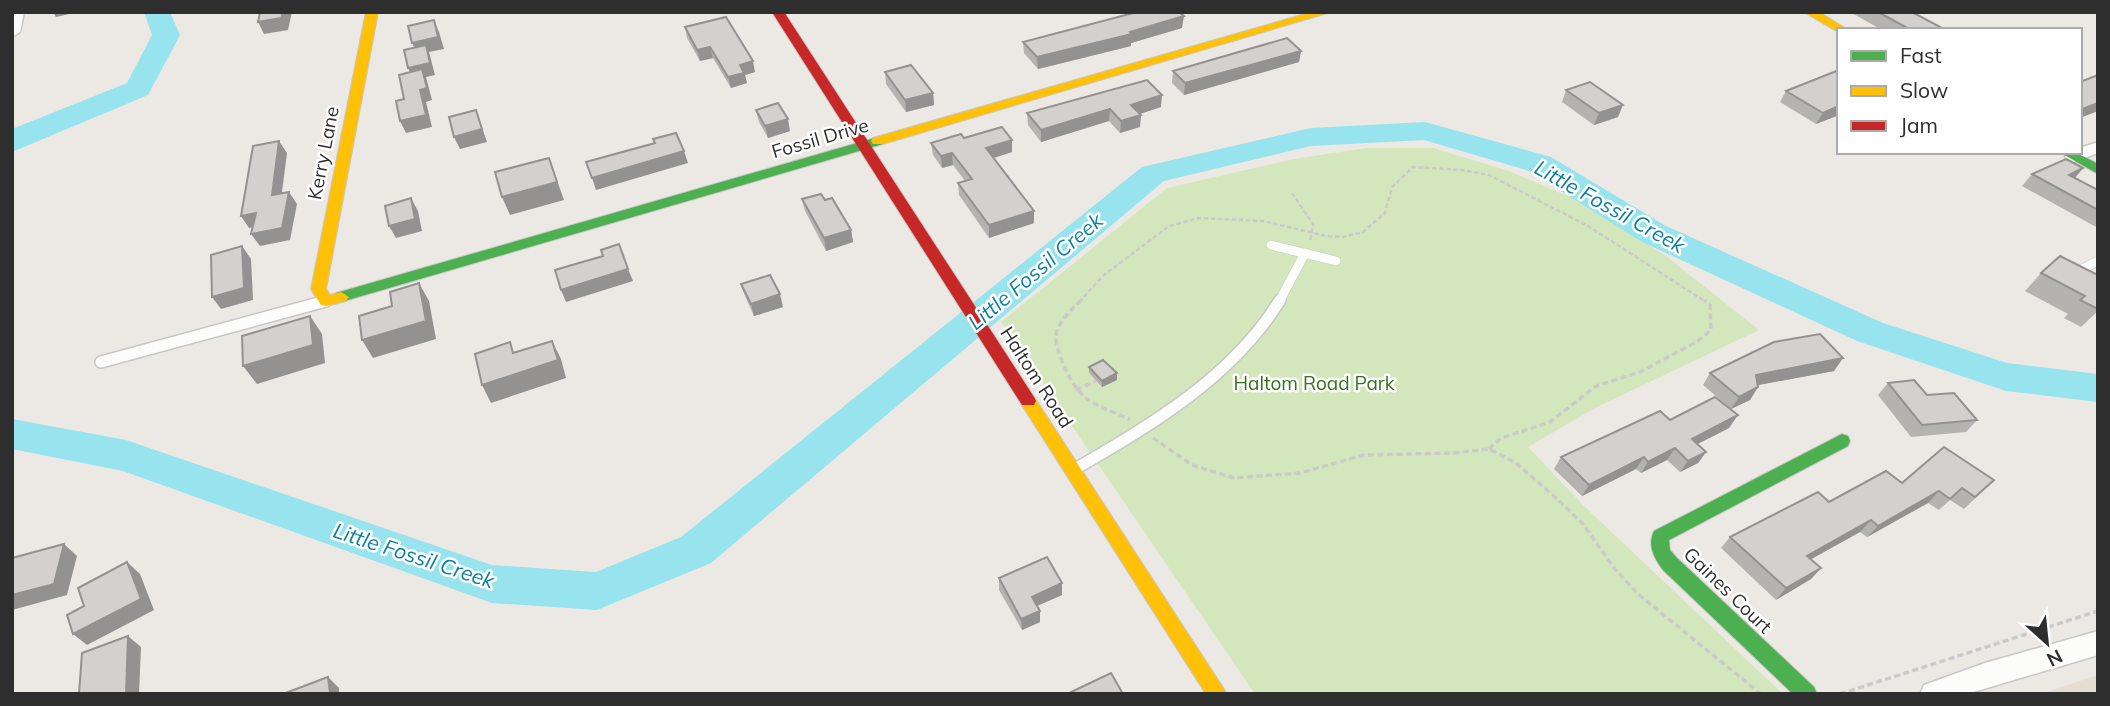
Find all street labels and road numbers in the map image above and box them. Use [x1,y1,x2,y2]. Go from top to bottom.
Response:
street label: Kerry Lane [302,104,344,202]
street label: Fossil Drive [769,113,871,163]
street label: Haltom Road [995,322,1079,432]
street label: Gaines Court [1679,542,1778,638]

